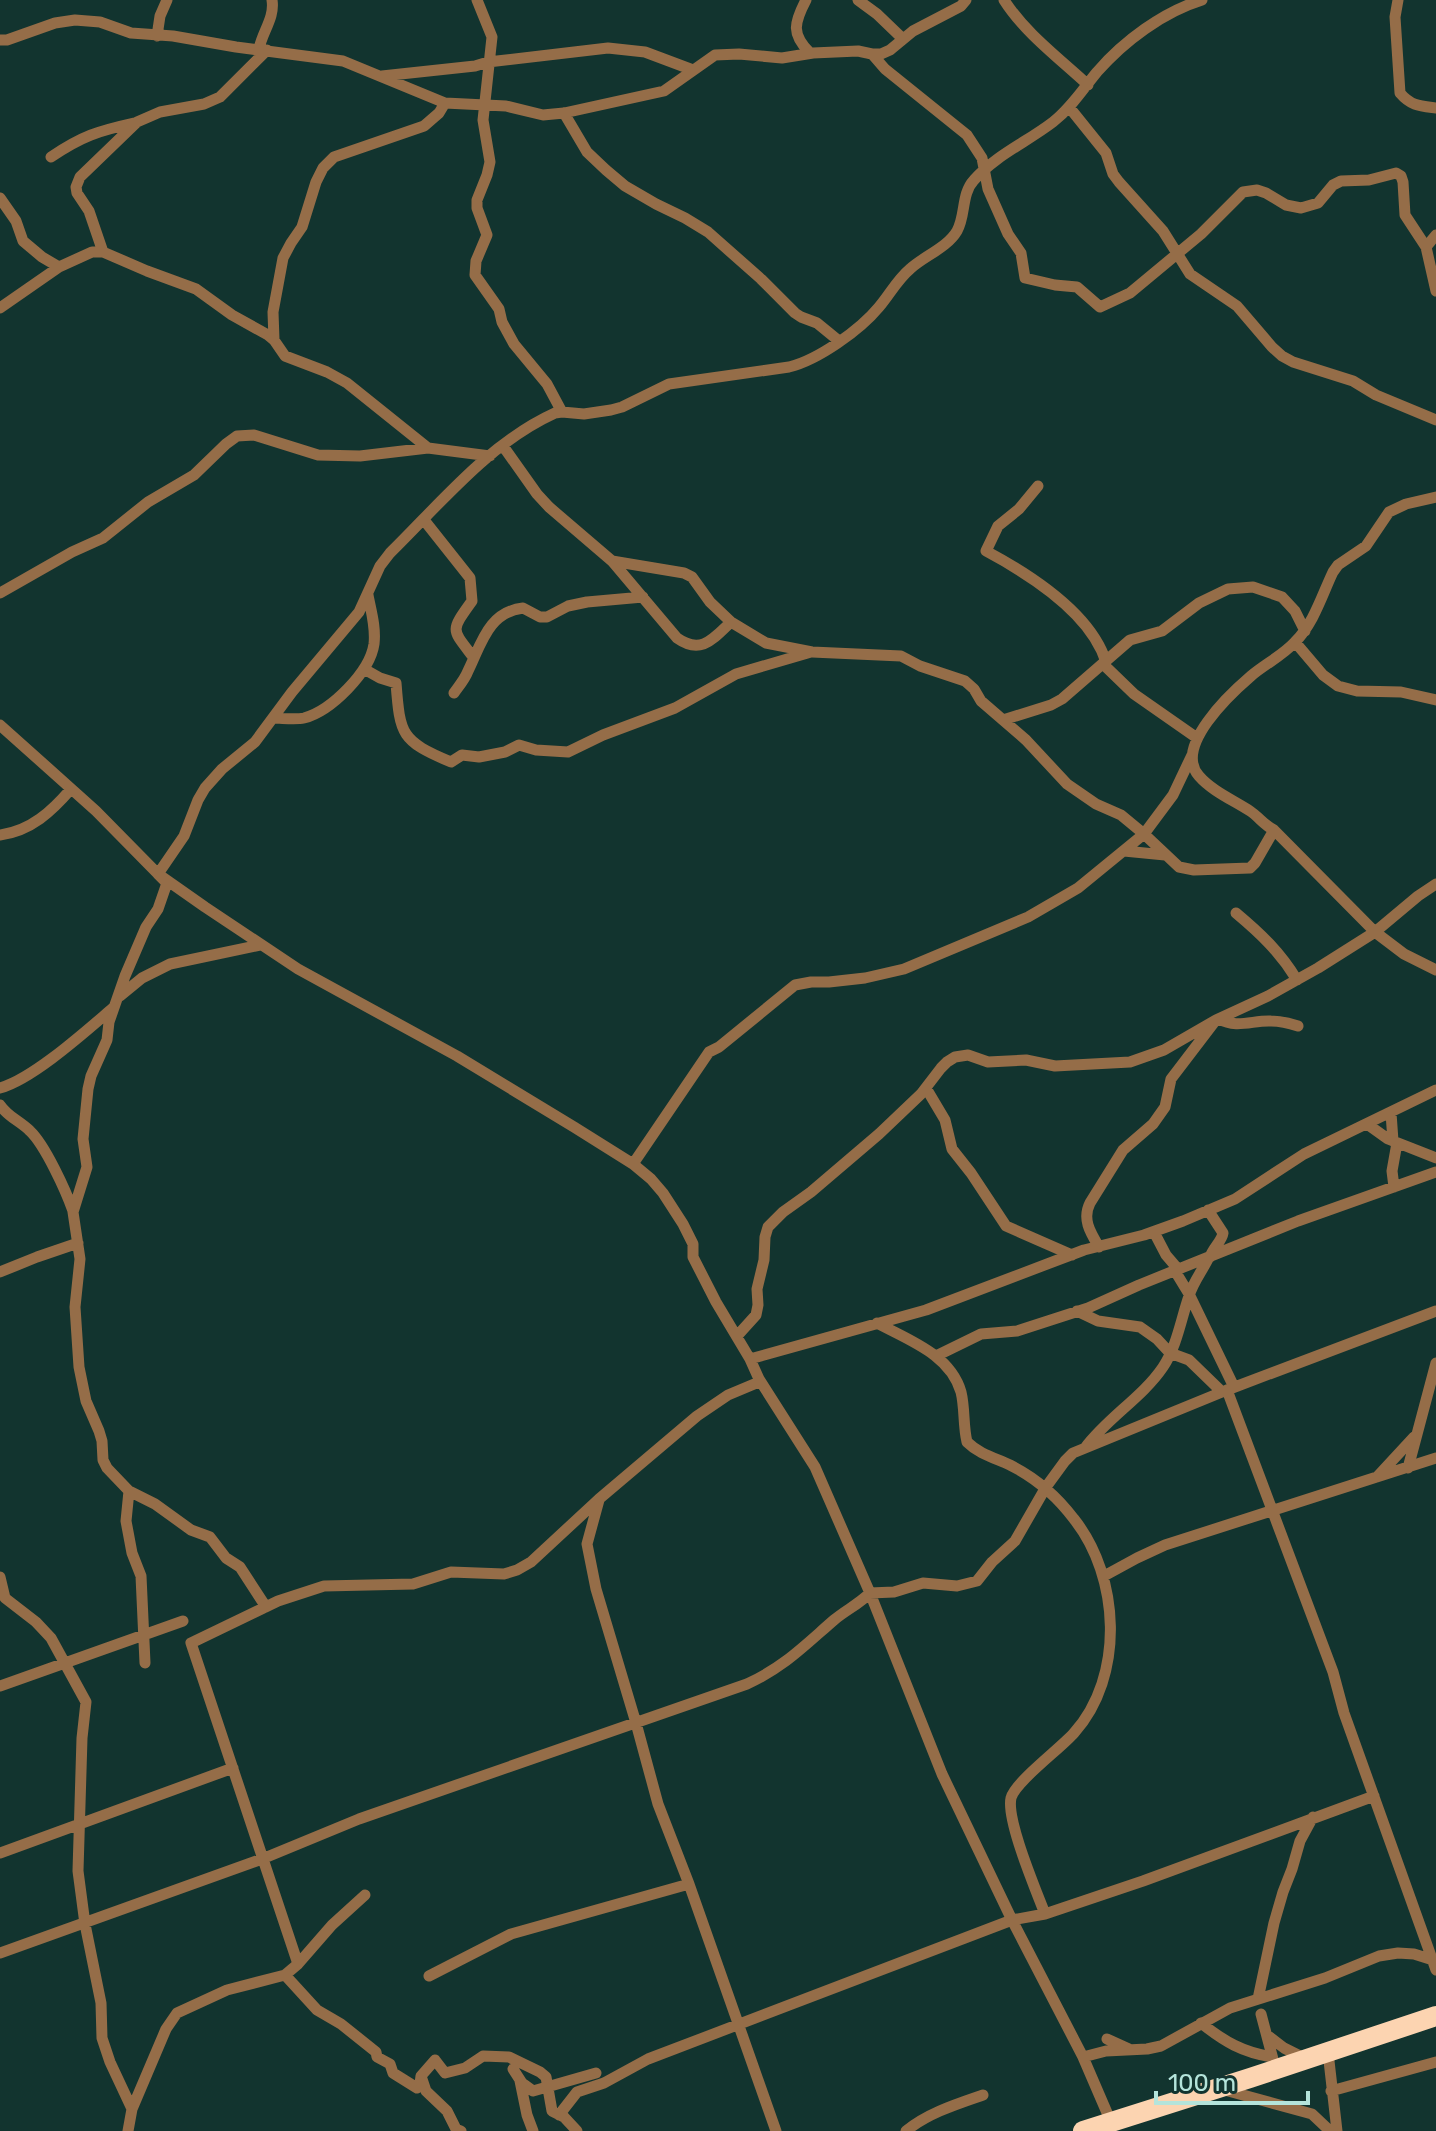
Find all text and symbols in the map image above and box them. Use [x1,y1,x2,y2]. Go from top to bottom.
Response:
scale bar [1156,2055,1308,2105]
text: 100 m [1168,2069,1236,2097]

